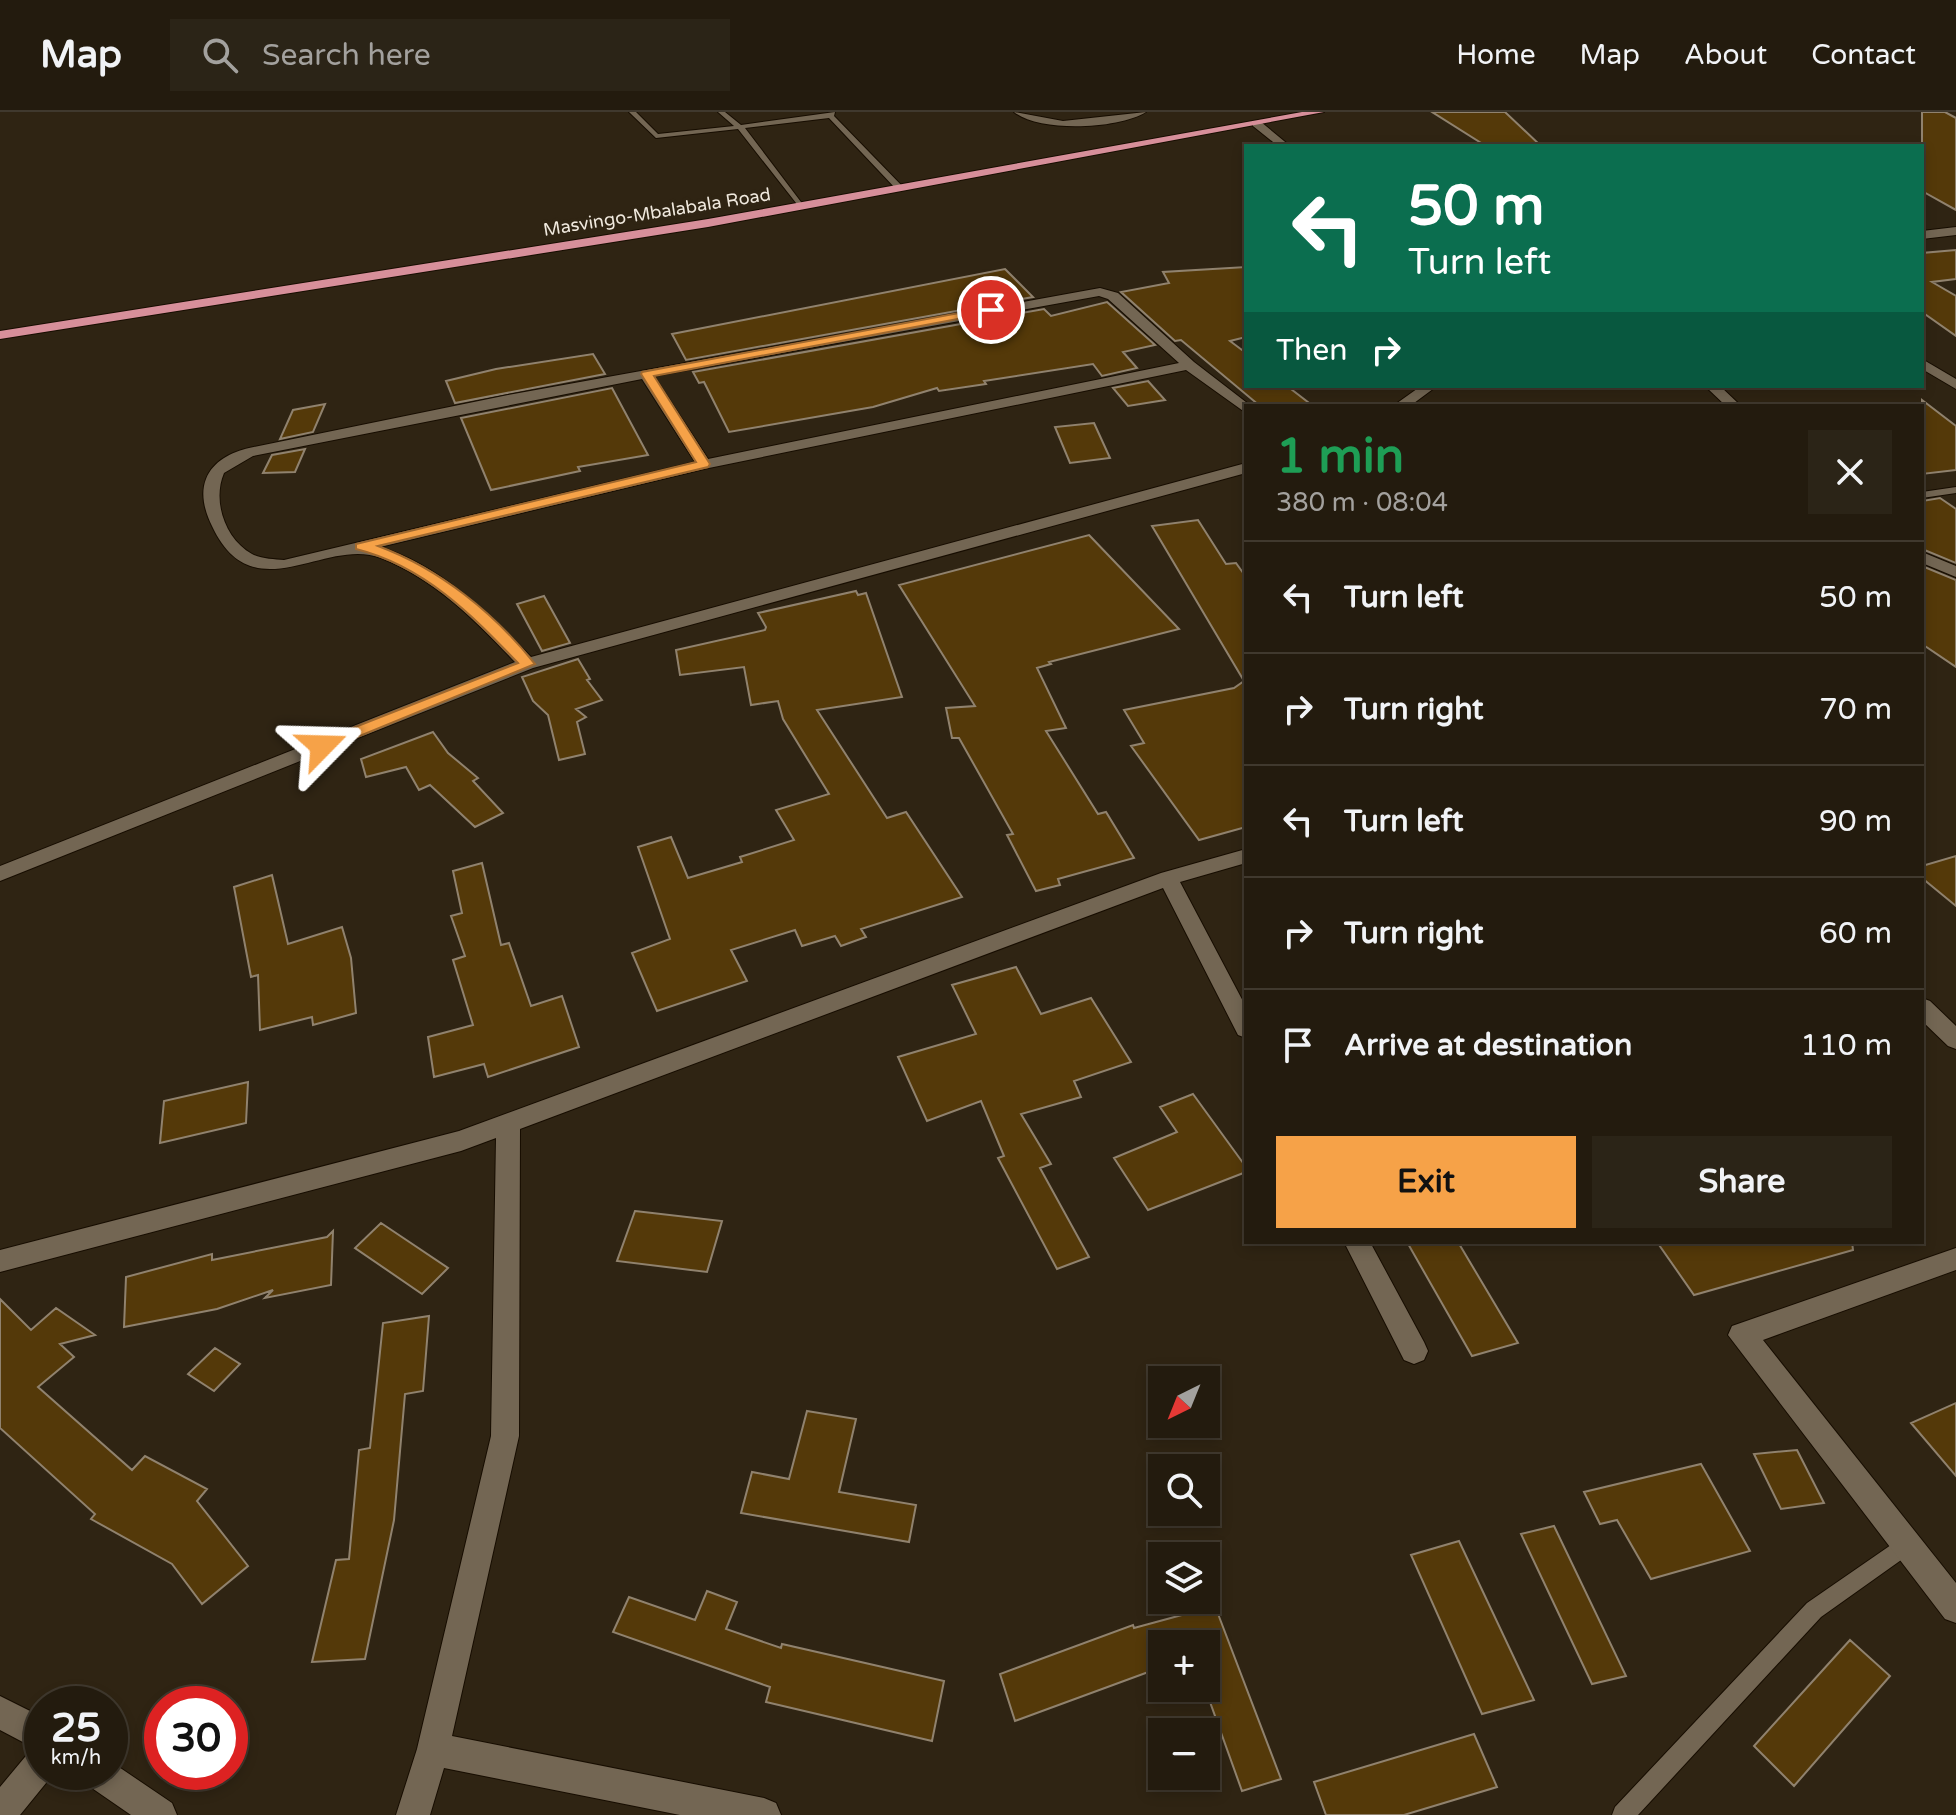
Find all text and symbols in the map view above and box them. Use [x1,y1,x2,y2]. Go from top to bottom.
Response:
search box [170,19,730,91]
text: Map [40,32,122,78]
icon: search [198,33,242,77]
text: Search here [262,37,431,74]
text: Home [1456,38,1536,72]
text: Map [1580,38,1640,72]
text: About [1684,38,1767,72]
text: Contact [1811,38,1916,72]
text: 50 m [1408,173,1544,240]
icon: left [1276,176,1380,280]
street label: Masvingo-Mbalabala Road [542,183,772,241]
text: Turn left [1408,241,1551,284]
pin [957,276,1025,344]
icon: arrive [969,288,1013,332]
icon: right [1364,328,1408,372]
text: Then [1276,332,1348,369]
text: 1 min [1276,428,1404,486]
button: close [1808,430,1892,514]
text: 380 m · 08:04 [1276,487,1448,518]
icon: left [1276,575,1320,619]
text: Turn left [1344,579,1463,616]
text: 50 m [1819,579,1892,616]
icon: right [1276,687,1320,731]
text: Turn right [1344,691,1484,728]
text: 70 m [1819,691,1892,728]
position arrow [280,704,364,788]
icon: left [1276,799,1320,843]
text: Turn left [1344,803,1463,840]
text: 90 m [1819,803,1892,840]
icon: right [1276,911,1320,955]
text: Turn right [1344,915,1484,952]
text: 60 m [1819,915,1892,952]
icon: arrive [1276,1023,1320,1067]
text: Arrive at destination [1344,1027,1632,1064]
text: 110 m [1800,1027,1892,1064]
button: Exit [1276,1136,1576,1228]
button: Share [1592,1136,1892,1228]
north arrow [1148,1366,1220,1438]
map controls [1148,1366,1220,1790]
button: search [1148,1454,1220,1526]
button: layers [1148,1542,1220,1614]
button: + [1148,1630,1220,1702]
speed limit sign: 30 [144,1686,248,1790]
text: 25 [51,1704,101,1752]
button: − [1148,1718,1220,1790]
text: km/h [51,1746,101,1770]

